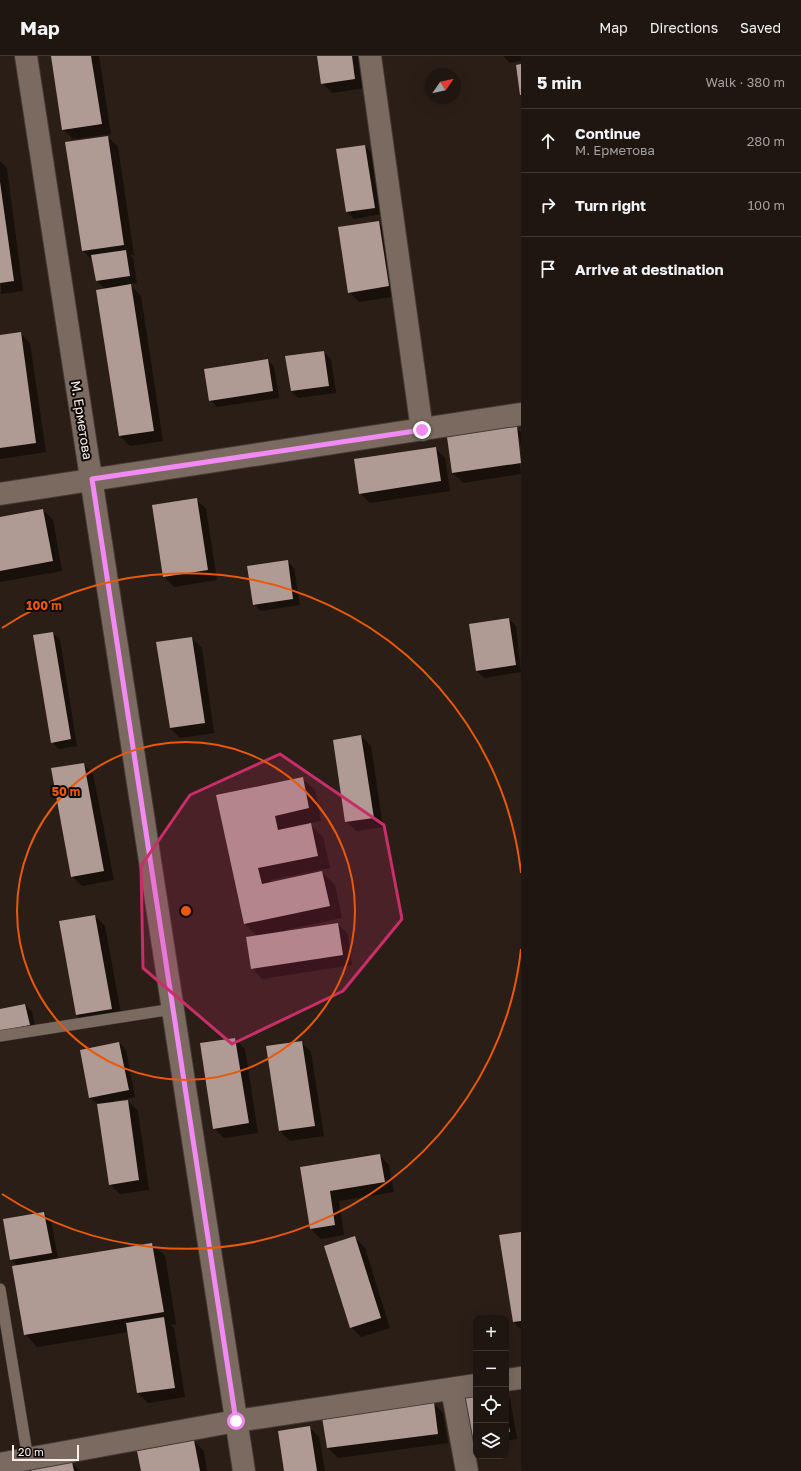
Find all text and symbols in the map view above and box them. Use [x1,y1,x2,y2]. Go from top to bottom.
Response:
text: Map [20,16,60,39]
text: Map [599,19,628,36]
text: Directions [650,19,718,36]
text: Saved [740,19,781,36]
north arrow [425,68,461,104]
text: 5 min [537,72,581,93]
text: Walk · 380 m [705,74,785,90]
text: Continue [575,124,641,142]
icon: ahead [537,130,559,152]
text: 280 m [747,133,785,149]
text: М. Ерметова [575,142,655,158]
icon: right [537,194,559,216]
text: Turn right [575,196,646,214]
text: 100 m [748,197,785,213]
icon: arrive [537,258,559,280]
text: Arrive at destination [575,260,724,278]
street label: М. Ерметова [68,379,96,461]
route end [413,421,431,439]
text: 100 m [26,598,62,613]
text: 50 m [52,784,80,799]
centre of rings [179,904,193,918]
map controls [473,1315,509,1459]
button: + [473,1315,509,1351]
button: − [473,1351,509,1387]
button: locate [473,1387,509,1423]
route start [227,1412,245,1430]
button: layers [473,1423,509,1459]
scale bar [12,1443,79,1462]
text: 20 m [18,1445,44,1458]

